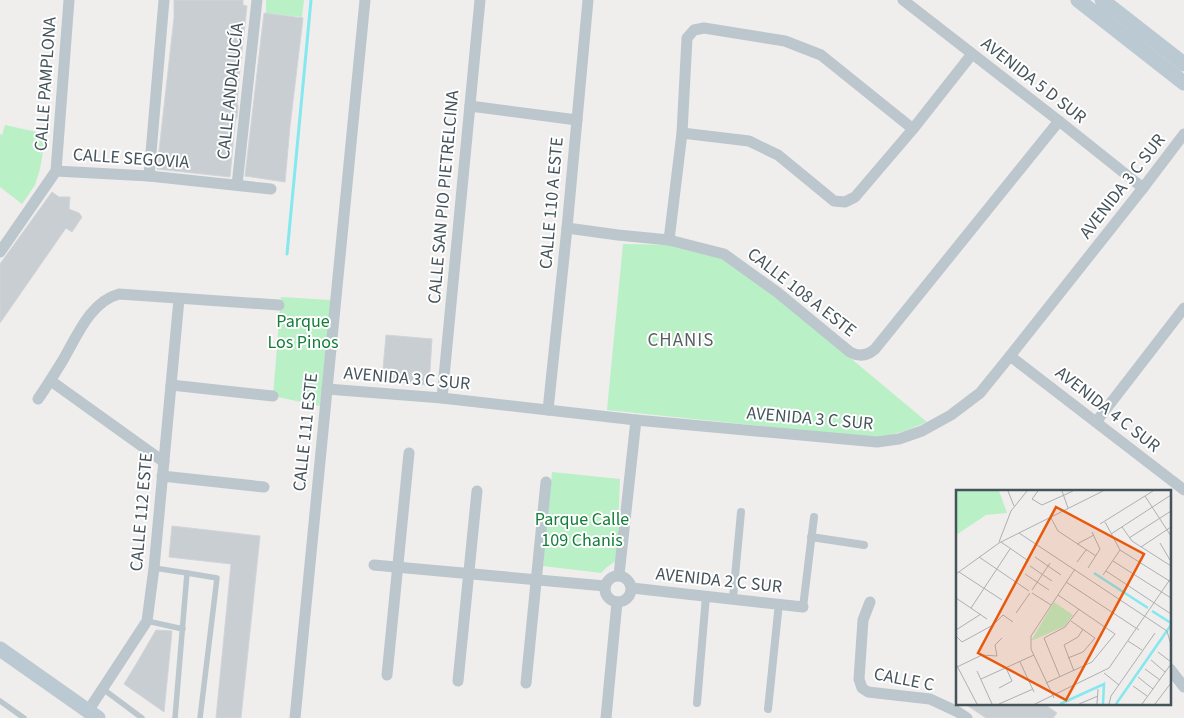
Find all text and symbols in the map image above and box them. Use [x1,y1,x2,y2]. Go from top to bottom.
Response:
street label: CALLE PAMPLONA [28,16,63,152]
street label: CALLE ANDALUCÍA [211,21,250,161]
street label: AVENIDA 5 D SUR [976,31,1092,130]
street label: CALLE SAN PIO PIETRELCINA [422,89,465,305]
street label: AVENIDA 3 C SUR [1074,129,1171,244]
street label: CALLE 110 A ESTE [533,136,570,270]
street label: CALLE SEGOVIA [72,142,190,175]
street label: CALLE 108 A ESTE [742,242,862,343]
park label: Parque Los Pinos [267,309,339,355]
district label: CHANIS [648,327,715,354]
street label: AVENIDA 3 C SUR [343,361,471,396]
street label: AVENIDA 4 C SUR [1050,361,1165,458]
street label: CALLE 111 ESTE [287,372,324,493]
street label: AVENIDA 3 C SUR [746,401,874,436]
street label: CALLE 112 ESTE [124,452,159,572]
inset map [956,490,1172,706]
park label: Parque Calle 109 Chanis [535,507,629,553]
street label: AVENIDA 2 C SUR [655,561,783,600]
street label: CALLE C [872,661,936,698]

